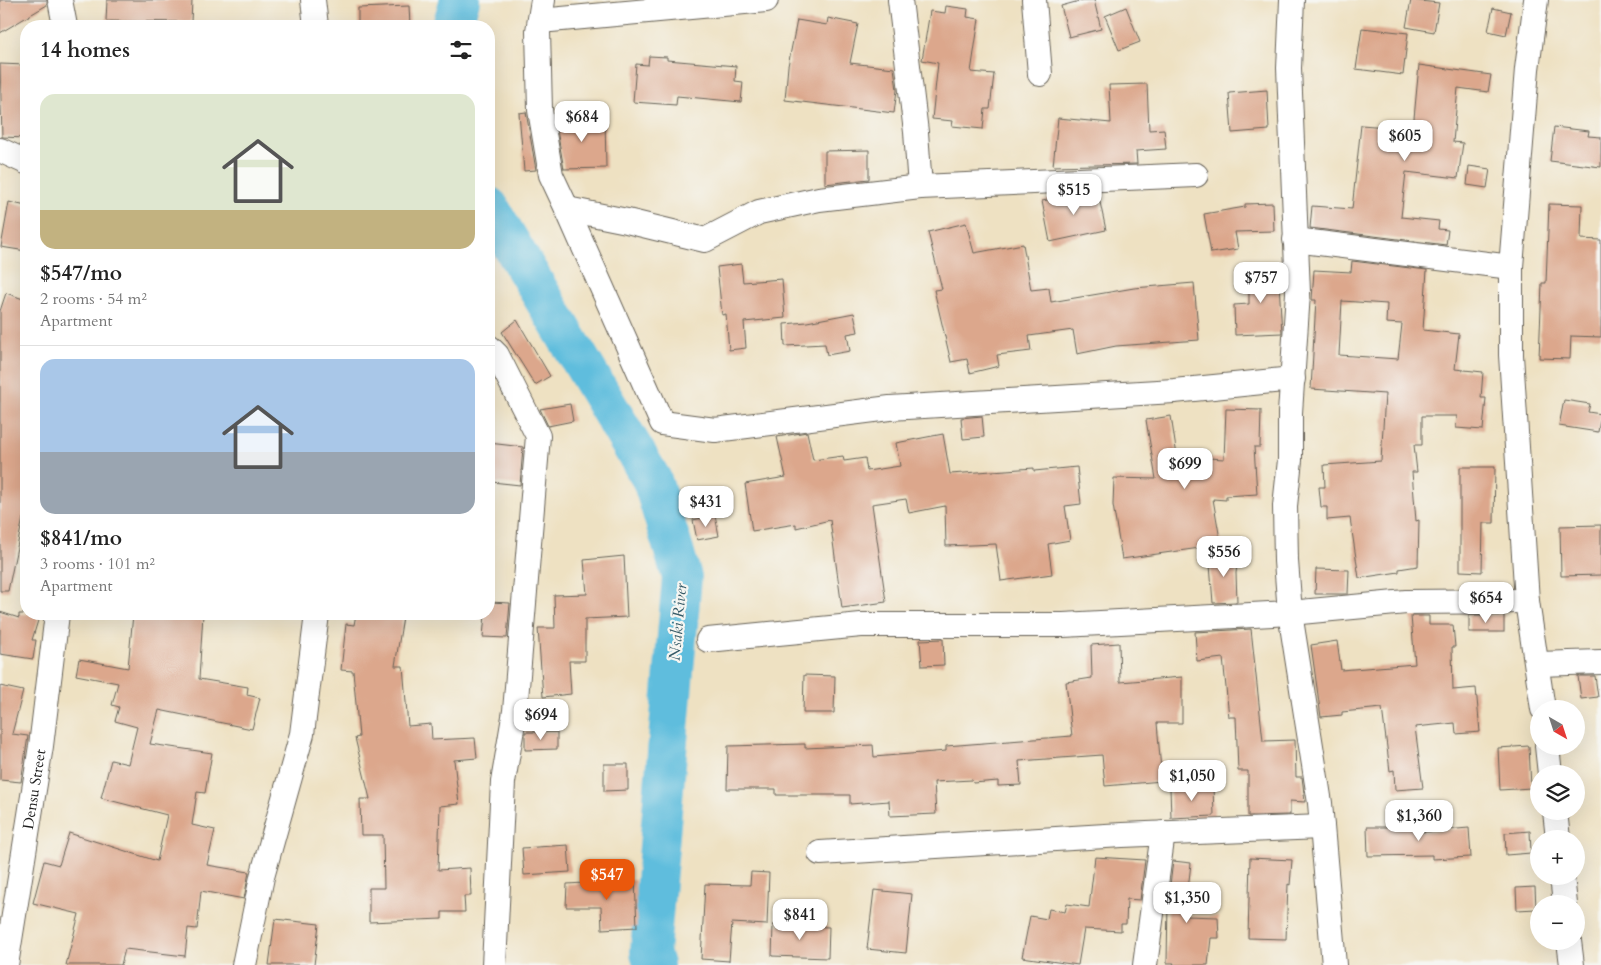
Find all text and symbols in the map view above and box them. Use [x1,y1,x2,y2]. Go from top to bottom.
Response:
text: 14 homes [40,36,130,65]
icon: filters [447,36,475,64]
pin: $684 [552,100,612,143]
text: $684 [566,106,598,128]
pin: $605 [1375,120,1435,162]
text: $605 [1389,125,1421,147]
icon: home [213,126,303,216]
pin: $515 [1044,174,1104,216]
text: $515 [1058,179,1090,201]
text: $547/mo [40,259,122,288]
pin: $757 [1231,262,1291,304]
text: $757 [1245,267,1277,289]
text: 2 rooms · 54 m² [40,288,147,310]
text: Apartment [40,310,113,332]
icon: home [213,392,303,482]
pin: $699 [1155,448,1215,490]
text: $699 [1169,453,1201,475]
pin: $431 [676,486,736,528]
text: $431 [690,491,722,513]
text: $841/mo [40,524,122,553]
pin: $556 [1194,536,1254,578]
text: $556 [1208,541,1240,563]
text: 3 rooms · 101 m² [40,553,155,575]
text: Apartment [40,575,113,597]
water label: Nsaki River [664,582,692,661]
pin: $654 [1456,582,1516,624]
text: $654 [1470,587,1502,609]
pin: $694 [511,698,571,741]
north arrow [1530,700,1585,755]
map controls [1530,700,1585,950]
text: $694 [525,704,557,726]
street label: Densu Street [18,747,50,831]
pin: $1,050 [1151,760,1233,802]
text: $1,050 [1169,765,1215,787]
button: layers [1530,765,1585,820]
pin: $1,360 [1378,800,1460,842]
text: $1,360 [1396,805,1442,827]
button: + [1530,830,1585,885]
pin: $547 [577,858,637,901]
text: $547 [591,864,623,886]
pin: $1,350 [1146,882,1228,924]
text: $1,350 [1164,887,1210,909]
button: − [1530,895,1585,950]
pin: $841 [770,898,830,941]
text: $841 [784,904,816,926]

